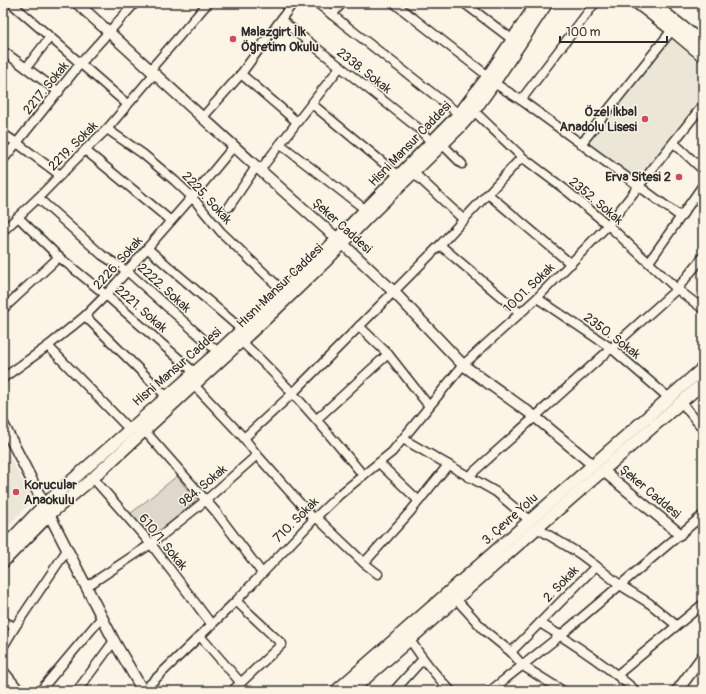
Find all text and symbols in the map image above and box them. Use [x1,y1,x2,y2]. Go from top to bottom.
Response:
scale bar [560,18,667,44]
place label: Malazgirt İlk Öğretim Okulu [241,24,319,55]
text: 100 m [566,25,601,40]
marker: Malazgirt İlk Öğretim Okulu [228,34,238,44]
street label: 2338. Sokak [333,45,395,98]
street label: 2217. Sokak [20,58,73,118]
street label: Hisni Mansur Caddesi [365,98,455,190]
place label: Özel İkbal Anadolu Lisesi [560,104,638,135]
marker: Özel İkbal Anadolu Lisesi [640,114,650,124]
street label: 2219. Sokak [45,118,101,174]
street label: 2225. Sokak [179,168,236,228]
place label: Erva Sitesi 2 [605,169,671,185]
marker: Erva Sitesi 2 [674,172,684,182]
street label: 2352. Sokak [566,174,627,229]
street label: Şeker Caddesi [309,195,375,257]
street label: 2226. Sokak [90,233,147,293]
street label: Hısnı Mansur Caddesi [233,241,327,331]
street label: 1001. Sokak [500,259,558,316]
street label: 2222. Sokak [134,260,194,316]
street label: 2221. Sokak [112,282,171,336]
street label: 2350. Sokak [580,309,644,363]
street label: Hisni Mansur Caddesi [129,324,225,410]
street label: 984. Sokak [176,461,231,511]
street label: Şeker Caddesi [616,462,684,522]
place label: Korucular Anaokulu [24,477,77,508]
marker: Korucular Anaokulu [11,487,21,497]
street label: 3. Çevre Yolu [479,490,541,548]
street label: 710. Sokak [270,493,323,546]
street label: 610/1. Sokak [135,510,191,574]
street label: 2. Sokak [540,562,583,606]

